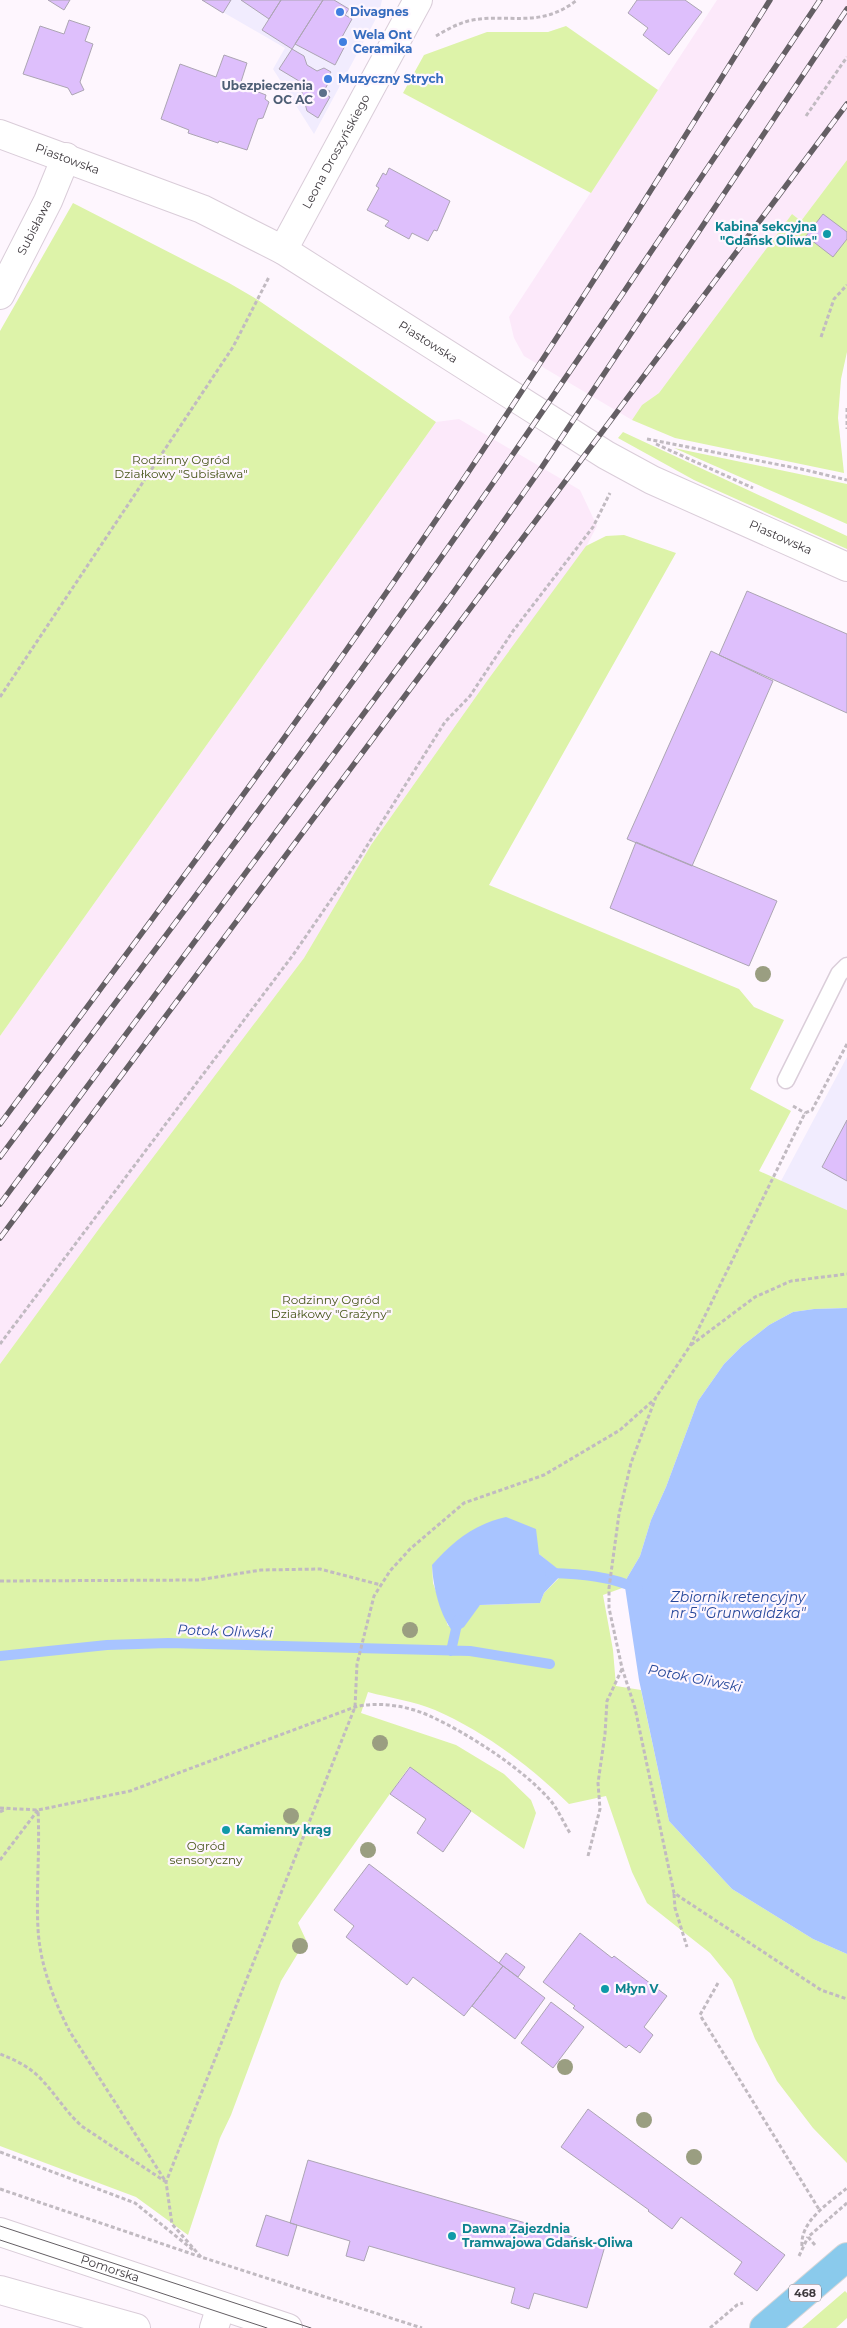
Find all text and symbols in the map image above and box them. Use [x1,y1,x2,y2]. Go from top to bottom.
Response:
place label: Divagnes [350,4,409,19]
marker: Divagnes [334,6,346,18]
place label: Wela Ont Ceramika [353,27,413,56]
marker: Wela Ont Ceramika [337,36,349,48]
place label: Muzyczny Strych [338,71,444,86]
marker: Muzyczny Strych [322,73,334,85]
place label: Ubezpieczenia OC AC [221,78,313,107]
marker: Ubezpieczenia OC AC [317,87,329,99]
street label: Leona Droszyńskiego [299,91,373,211]
street label: Piastowska [34,140,102,177]
street label: Subisława [14,197,55,257]
place label: Kabina sekcyjna "Gdańsk Oliwa" [715,219,817,248]
marker: Kabina sekcyjna "Gdańsk Oliwa" [821,228,833,240]
street label: Piastowska [396,317,461,366]
park label: Rodzinny Ogród Działkowy "Subisława" [114,452,248,481]
street label: Piastowska [747,516,815,557]
park label: Rodzinny Ogród Działkowy "Grażyny" [271,1292,391,1321]
water label: Zbiornik retencyjny nr 5 "Grunwaldzka" [670,1588,807,1622]
water label: Potok Oliwski [177,1620,273,1642]
water label: Potok Oliwski [647,1660,744,1696]
place label: Kamienny krąg [236,1822,331,1838]
marker: Kamienny krąg [220,1824,232,1836]
park label: Ogród sensoryczny [170,1838,243,1867]
place label: Młyn V [615,1981,659,1996]
marker: Młyn V [599,1983,611,1995]
place label: Dawna Zajezdnia Tramwajowa Gdańsk-Oliwa [462,2221,633,2250]
marker: Dawna Zajezdnia Tramwajowa Gdańsk-Oliwa [446,2230,458,2242]
street label: Pomorska [79,2251,142,2285]
road number: 468 [789,2284,821,2302]

